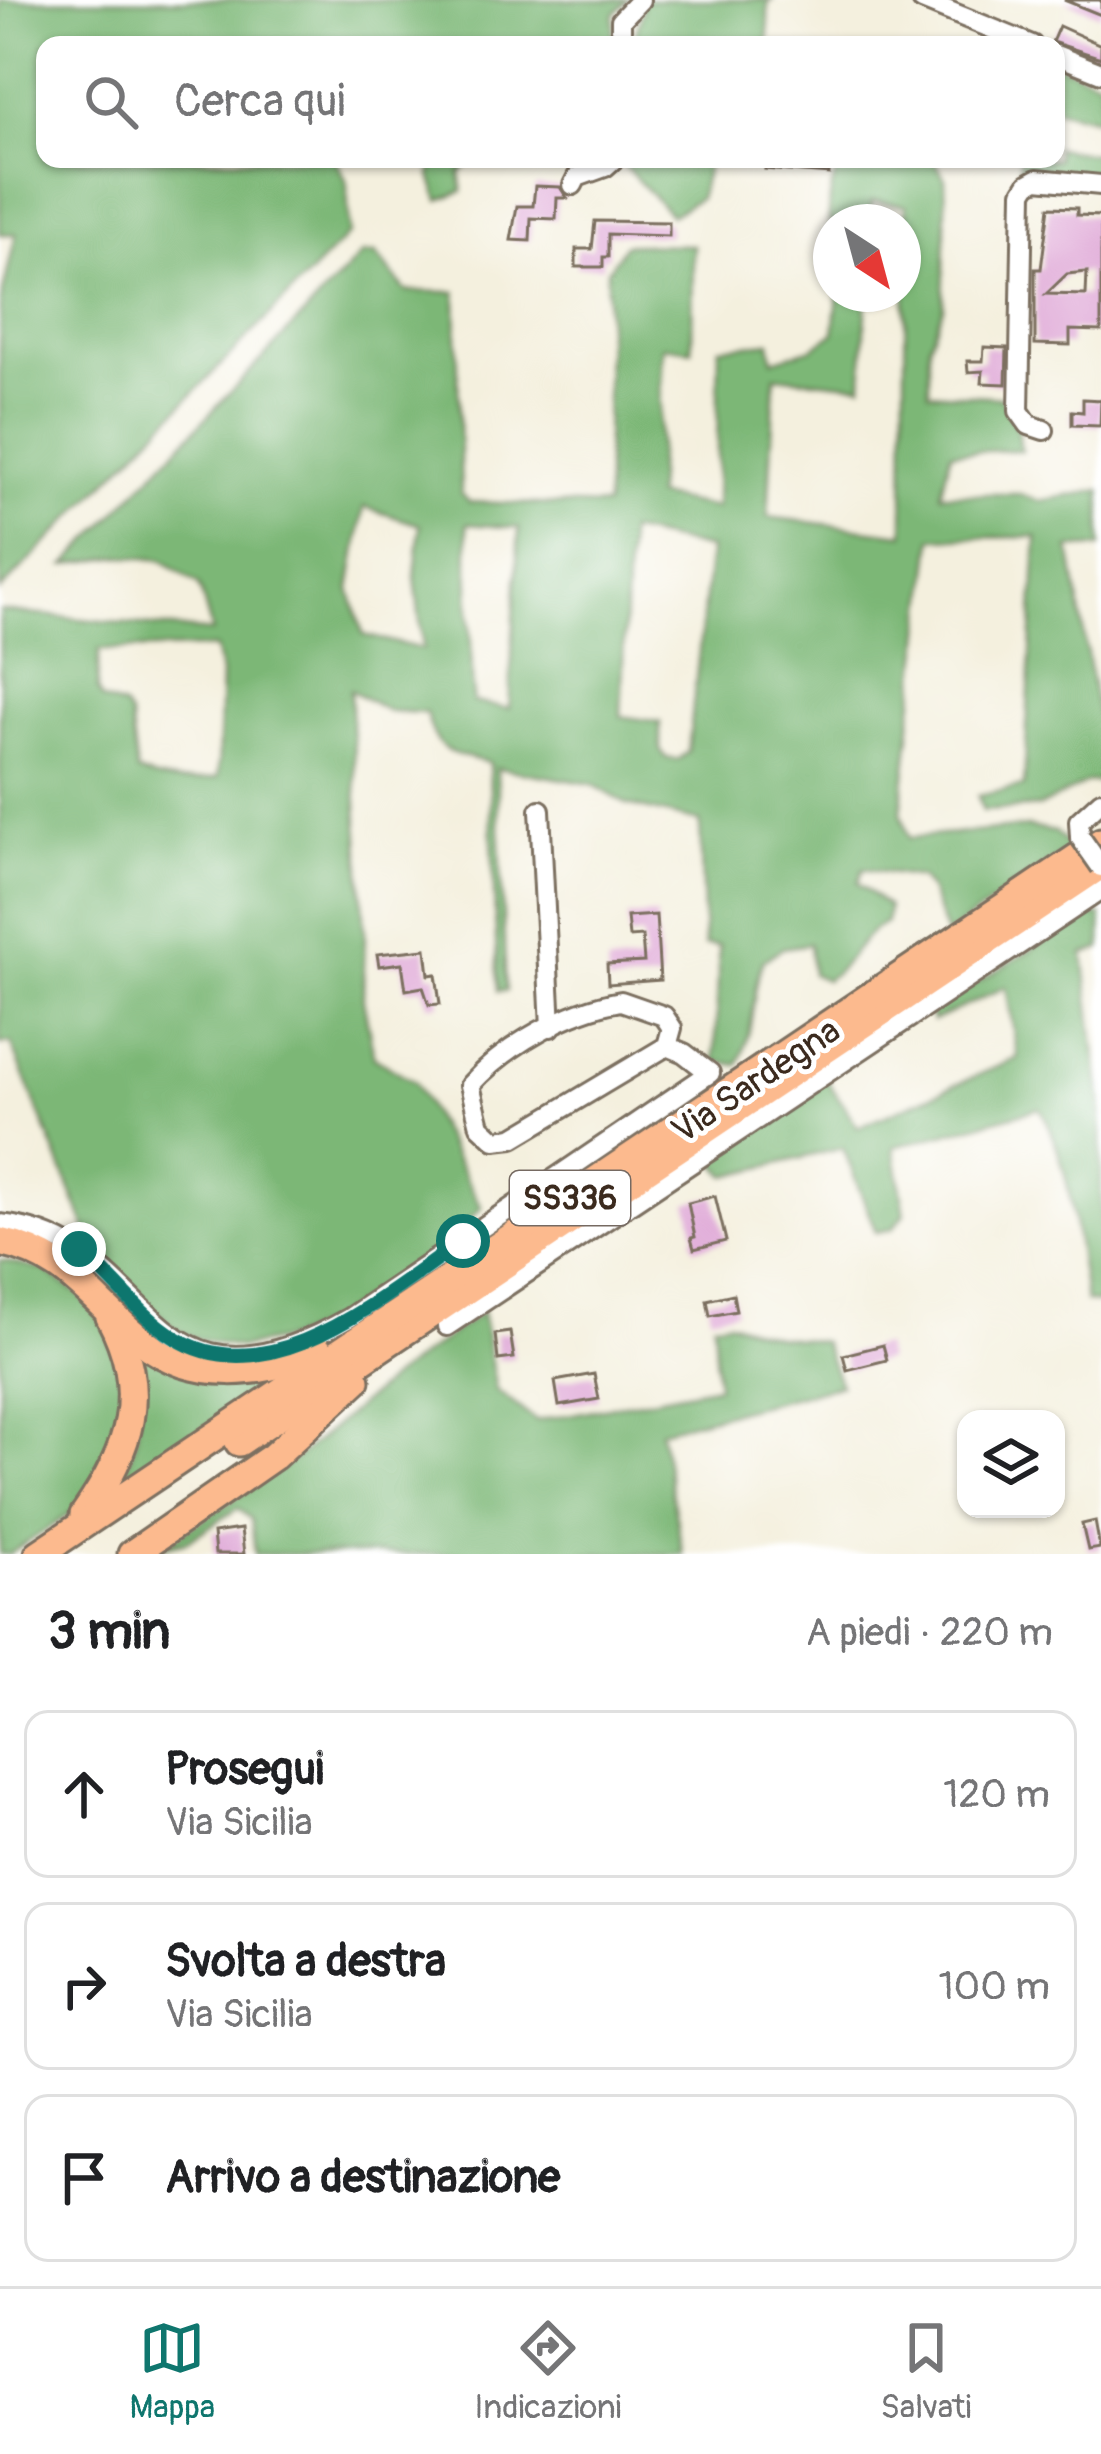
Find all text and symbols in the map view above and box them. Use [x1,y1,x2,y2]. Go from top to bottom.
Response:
search box [36,36,1065,168]
icon: search [78,69,144,135]
text: Cerca qui [174,74,345,130]
north arrow [813,204,921,312]
street label: Via Sardegna [663,1008,849,1154]
road number: SS336 [510,1171,630,1225]
route start [436,1214,490,1268]
route end [52,1222,106,1276]
map controls [957,1410,1065,1518]
button: layers [957,1410,1065,1518]
text: 3 min [48,1600,170,1664]
text: A piedi · 220 m [806,1608,1053,1657]
text: Prosegui [165,1742,324,1798]
icon: ahead [51,1761,117,1827]
text: 120 m [943,1770,1050,1819]
text: Via Sicilia [165,1798,313,1847]
text: Svolta a destra [165,1934,446,1990]
icon: right [51,1953,117,2019]
text: 100 m [938,1962,1050,2011]
text: Via Sicilia [165,1990,313,2039]
icon: arrive [51,2145,117,2211]
text: Arrivo a destinazione [165,2150,560,2206]
tab: Mappa [130,2315,215,2428]
tab: Indicazioni [474,2315,621,2428]
tab: Salvati [881,2315,971,2428]

